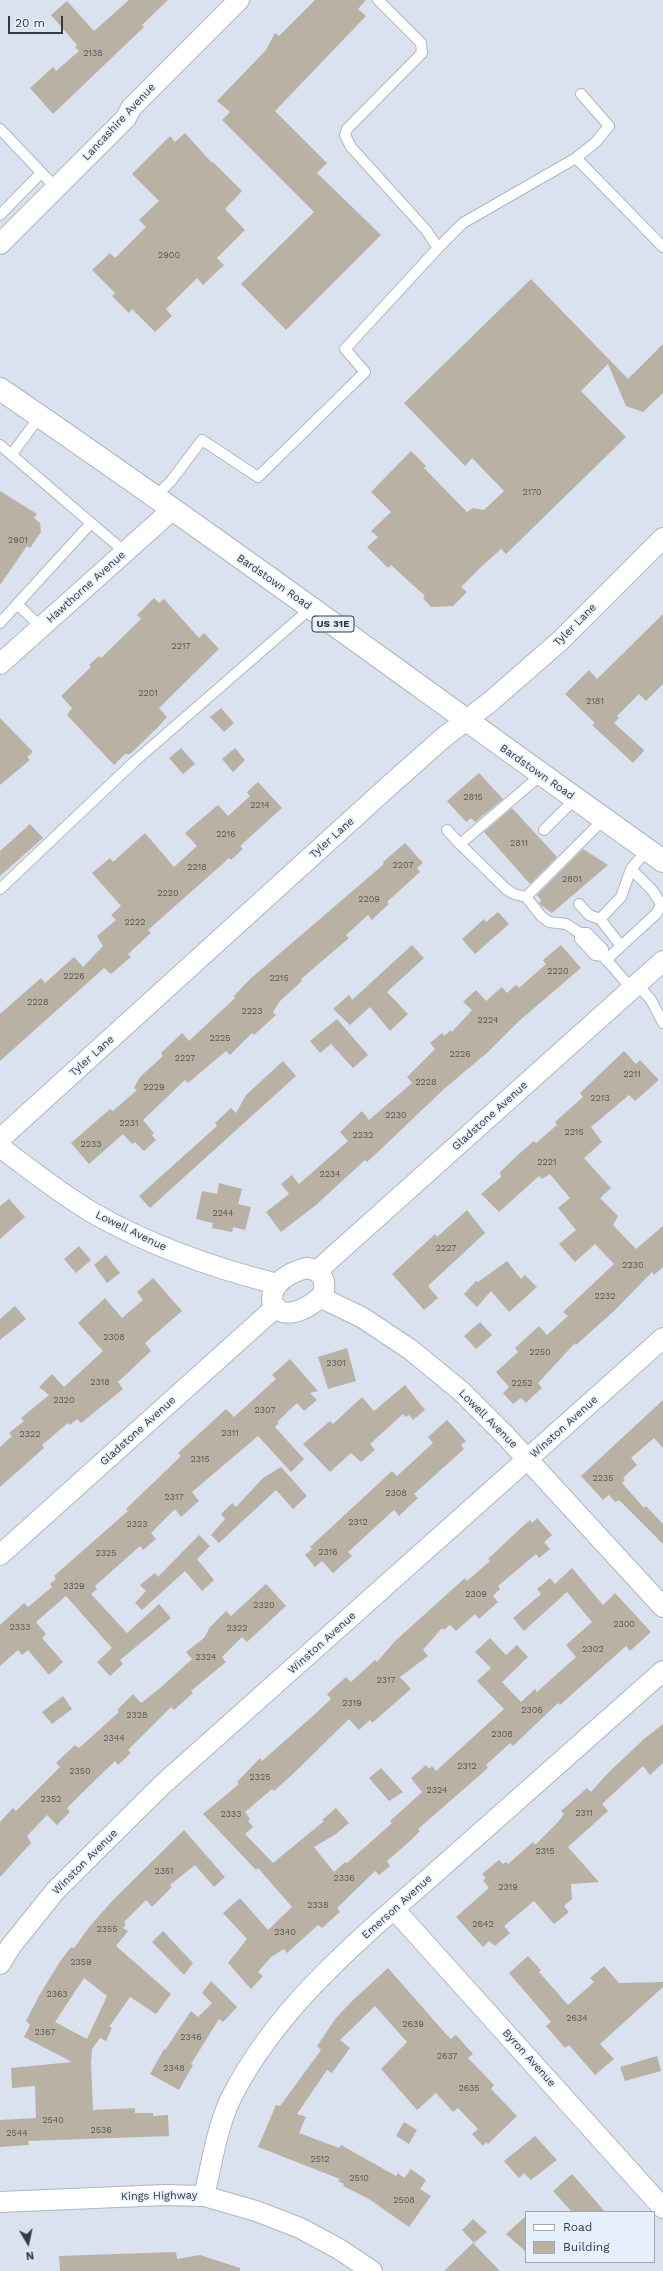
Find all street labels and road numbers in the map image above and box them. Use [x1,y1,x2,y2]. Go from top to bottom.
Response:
street label: Lancashire Avenue [80,81,158,163]
street label: Hawthorne Avenue [44,548,128,626]
street label: Bardstown Road [234,551,314,613]
street label: Tyler Lane [551,601,599,649]
road number: US 31E [312,616,354,632]
street label: Bardstown Road [497,741,577,803]
street label: Tyler Lane [307,815,357,861]
street label: Tyler Lane [67,1033,117,1079]
street label: Gladstone Avenue [449,1079,531,1153]
street label: Lowell Avenue [93,1208,169,1254]
street label: Lowell Avenue [456,1387,520,1451]
street label: Winston Avenue [527,1393,601,1461]
street label: Gladstone Avenue [97,1394,179,1468]
street label: Winston Avenue [285,1609,359,1677]
street label: Winston Avenue [50,1827,120,1897]
street label: Emerson Avenue [359,1872,435,1942]
street label: Byron Avenue [500,2026,558,2090]
street label: Kings Highway [121,2189,197,2203]

